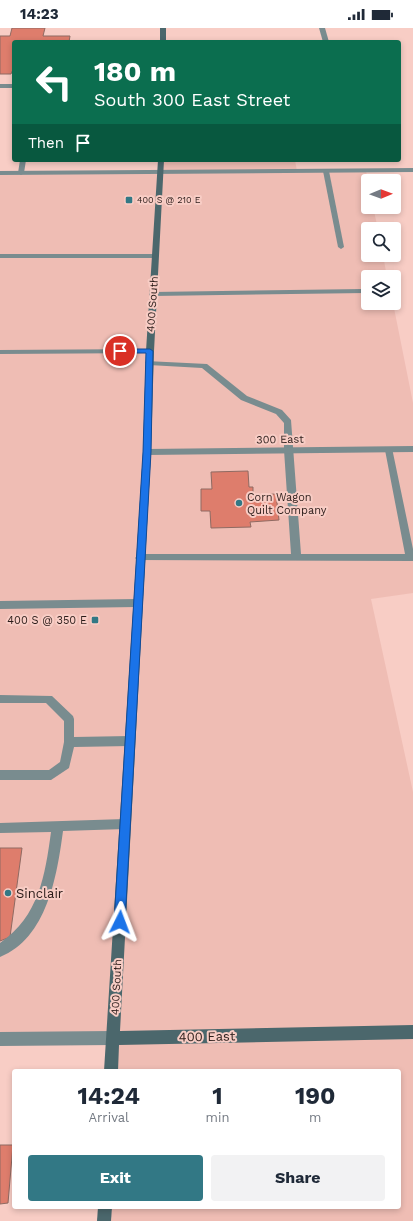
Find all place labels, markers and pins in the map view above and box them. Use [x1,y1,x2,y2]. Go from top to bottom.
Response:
marker: 400 S @ 210 E [124,195,134,205]
place label: 400 S @ 210 E [137,195,201,205]
pin [103,334,137,368]
place label: Corn Wagon Quilt Company [247,491,327,517]
marker: Corn Wagon Quilt Company [234,498,244,508]
place label: 400 S @ 350 E [7,614,87,627]
marker: 400 S @ 350 E [90,615,100,625]
place label: Sinclair [16,886,63,901]
marker: Sinclair [3,888,13,898]

